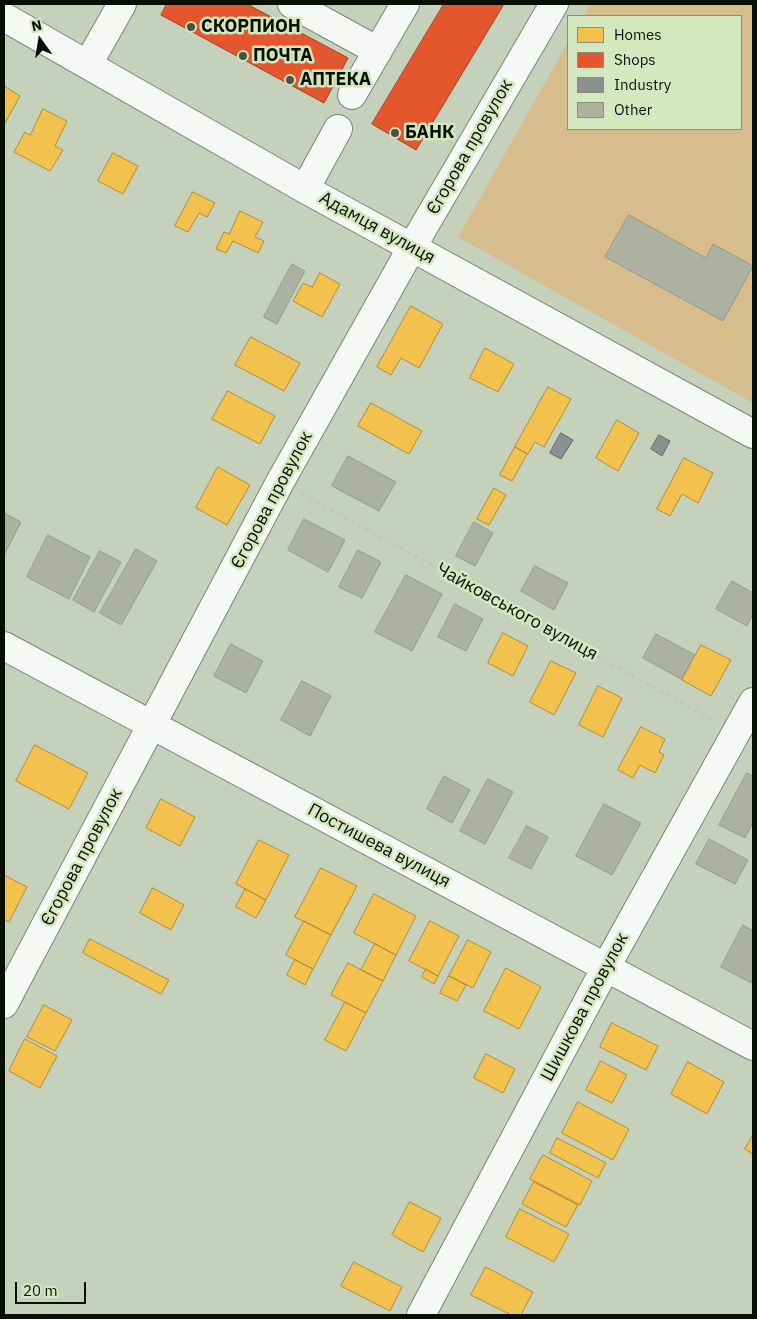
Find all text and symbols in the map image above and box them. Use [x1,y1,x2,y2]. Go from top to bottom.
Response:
north arrow [15,15,65,65]
text: N [30,15,44,35]
legend [567,15,742,130]
place label: СКОРПИОН [201,16,301,38]
marker: СКОРПИОН [185,21,197,33]
text: Homes [614,25,662,44]
place label: ПОЧТА [253,45,312,67]
marker: ПОЧТА [237,50,249,62]
text: Shops [614,50,656,69]
place label: АПТЕКА [300,69,371,91]
marker: АПТЕКА [284,74,296,86]
street label: Єгорова провулок [422,75,518,219]
text: Industry [614,75,671,94]
text: Other [614,100,652,119]
place label: БАНК [405,122,454,144]
marker: БАНК [389,127,401,139]
street label: Адамця вулиця [315,187,439,269]
street label: Єгорова провулок [227,427,317,573]
street label: Чайковського вулиця [433,559,601,665]
street label: Єгорова провулок [37,784,127,930]
street label: Постишева вулиця [304,799,454,893]
street label: Шишкова провулок [537,929,633,1085]
scale bar [18,1272,89,1304]
text: 20 m [23,1281,58,1300]

